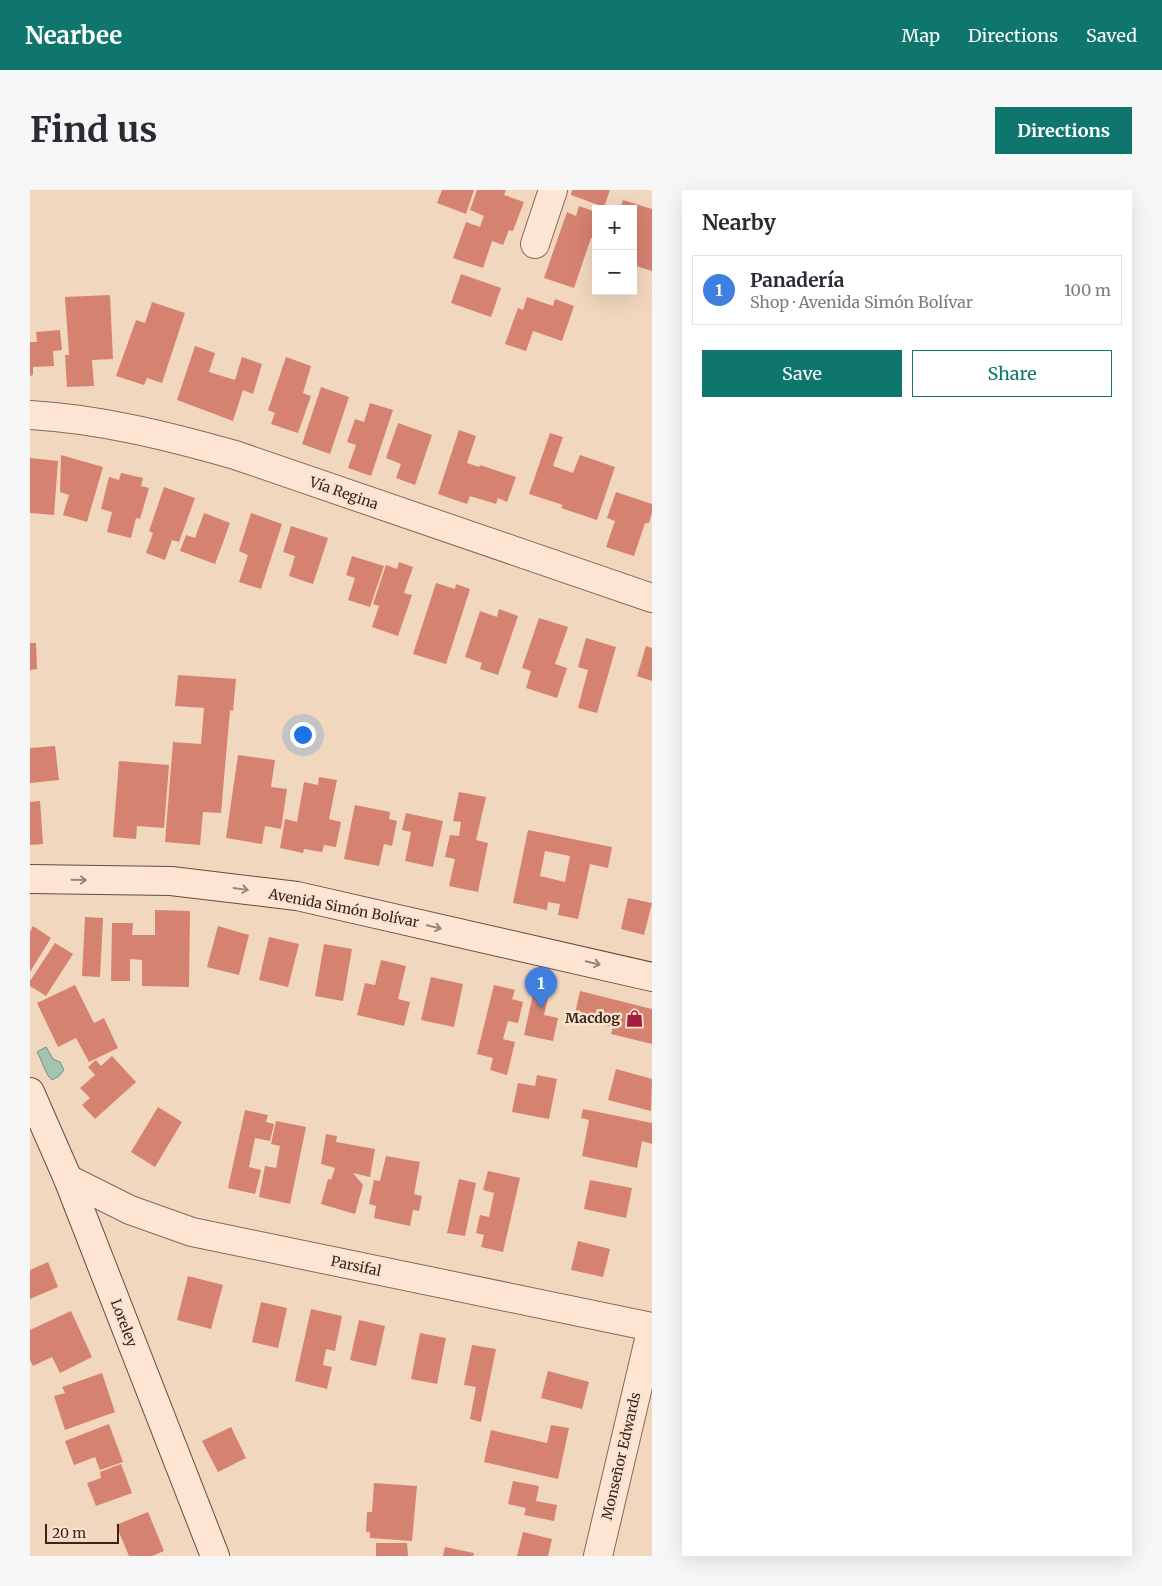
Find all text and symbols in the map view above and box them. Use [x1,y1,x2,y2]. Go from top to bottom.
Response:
text: Nearbee [25,20,122,51]
text: Map [902,24,940,47]
text: Directions [968,24,1058,47]
text: Saved [1086,24,1137,47]
button: Directions [995,107,1132,154]
text: Find us [30,108,157,152]
map controls [592,205,637,295]
button: + [592,205,637,250]
text: Nearby [702,209,776,236]
button: − [592,250,637,295]
text: Panadería [750,268,844,292]
text: 1 [715,280,723,300]
text: 100 m [1064,280,1111,300]
text: Shop · Avenida Simón Bolívar [750,292,973,312]
button: Save [702,350,902,397]
button: Share [912,350,1112,397]
street label: Vía Regina [306,473,381,513]
your location [290,722,316,748]
one-way arrow [70,875,86,885]
one-way arrow [232,884,248,894]
street label: Avenida Simón Bolívar [266,884,421,931]
one-way arrow [426,923,442,932]
one-way arrow [584,959,600,968]
pin: 1 [525,967,557,1008]
shop icon: Macdog [624,1008,644,1028]
place label: Macdog [565,1009,620,1027]
street label: Parsifal [329,1252,383,1280]
street label: Loreley [107,1296,142,1350]
street label: Monseñor Edwards [598,1390,644,1522]
scale bar [45,1521,119,1544]
text: 20 m [52,1524,86,1542]

